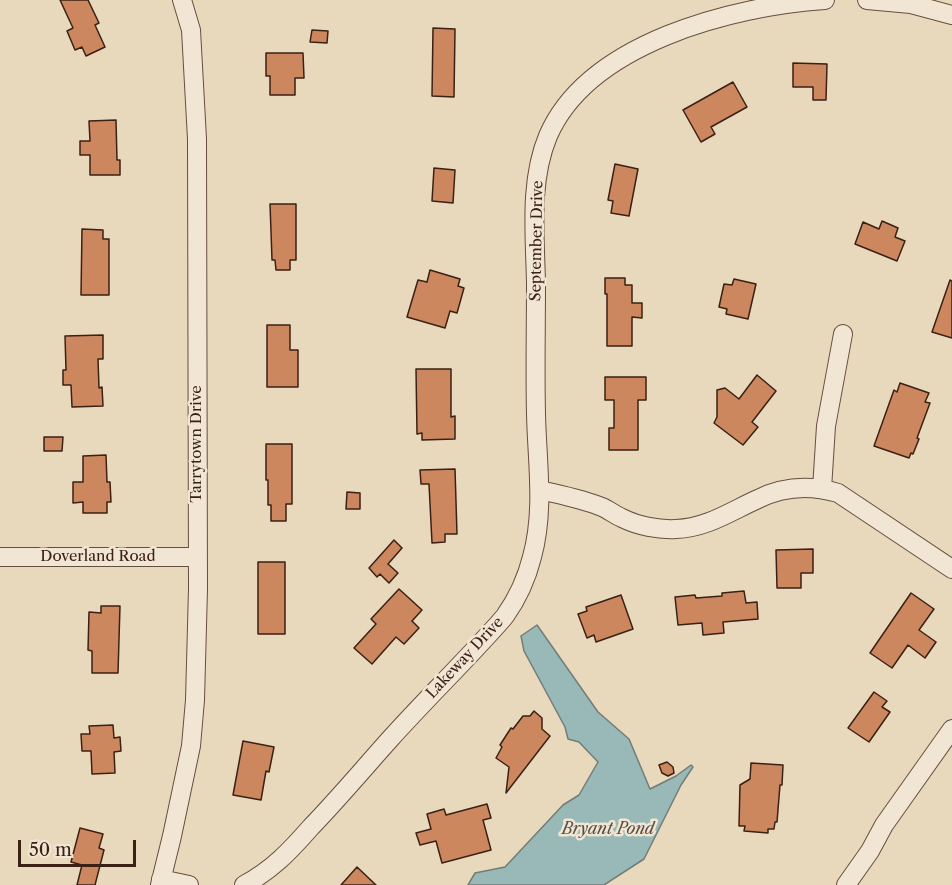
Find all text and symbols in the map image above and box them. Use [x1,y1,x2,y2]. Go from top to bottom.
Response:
street label: September Drive [527,180,547,302]
street label: Tarrytown Drive [188,385,206,503]
street label: Doverland Road [40,548,156,566]
street label: Lakeway Drive [423,614,507,702]
water label: Bryant Pond [562,819,654,839]
scale bar [21,828,140,866]
text: 50 m [29,839,72,861]

